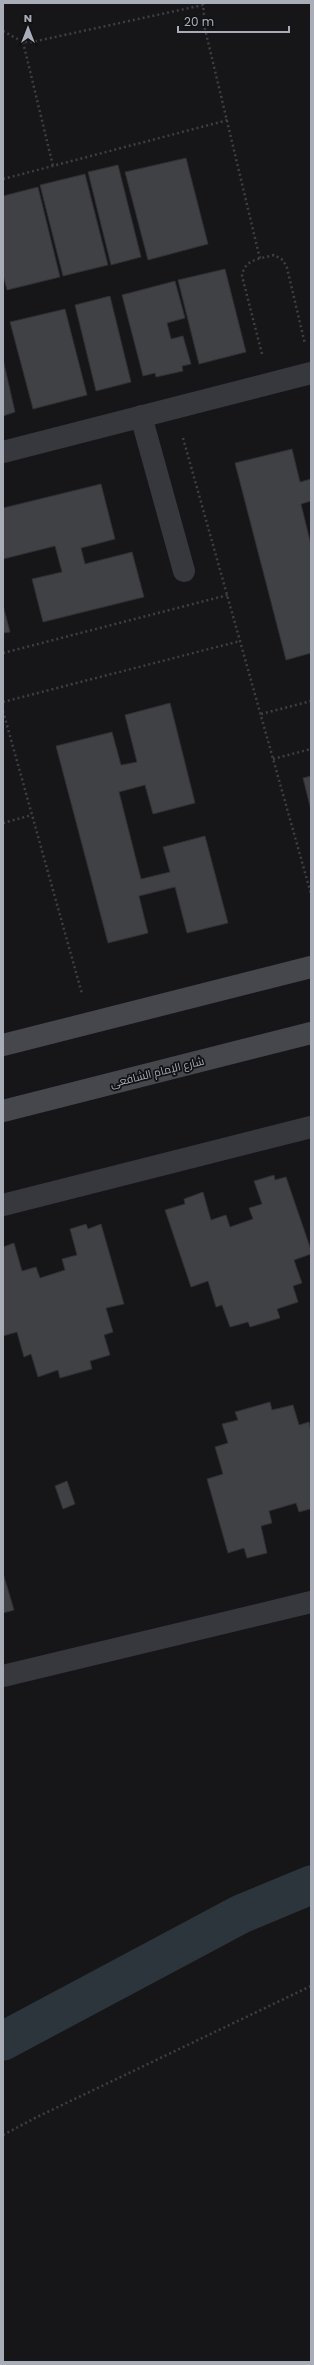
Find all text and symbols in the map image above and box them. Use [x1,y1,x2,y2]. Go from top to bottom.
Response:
north arrow [8,8,48,48]
scale bar [178,8,289,34]
text: N [24,10,32,26]
text: 20 m [184,13,214,30]
street label: شارع الإمام الشافعى [108,1053,206,1091]

